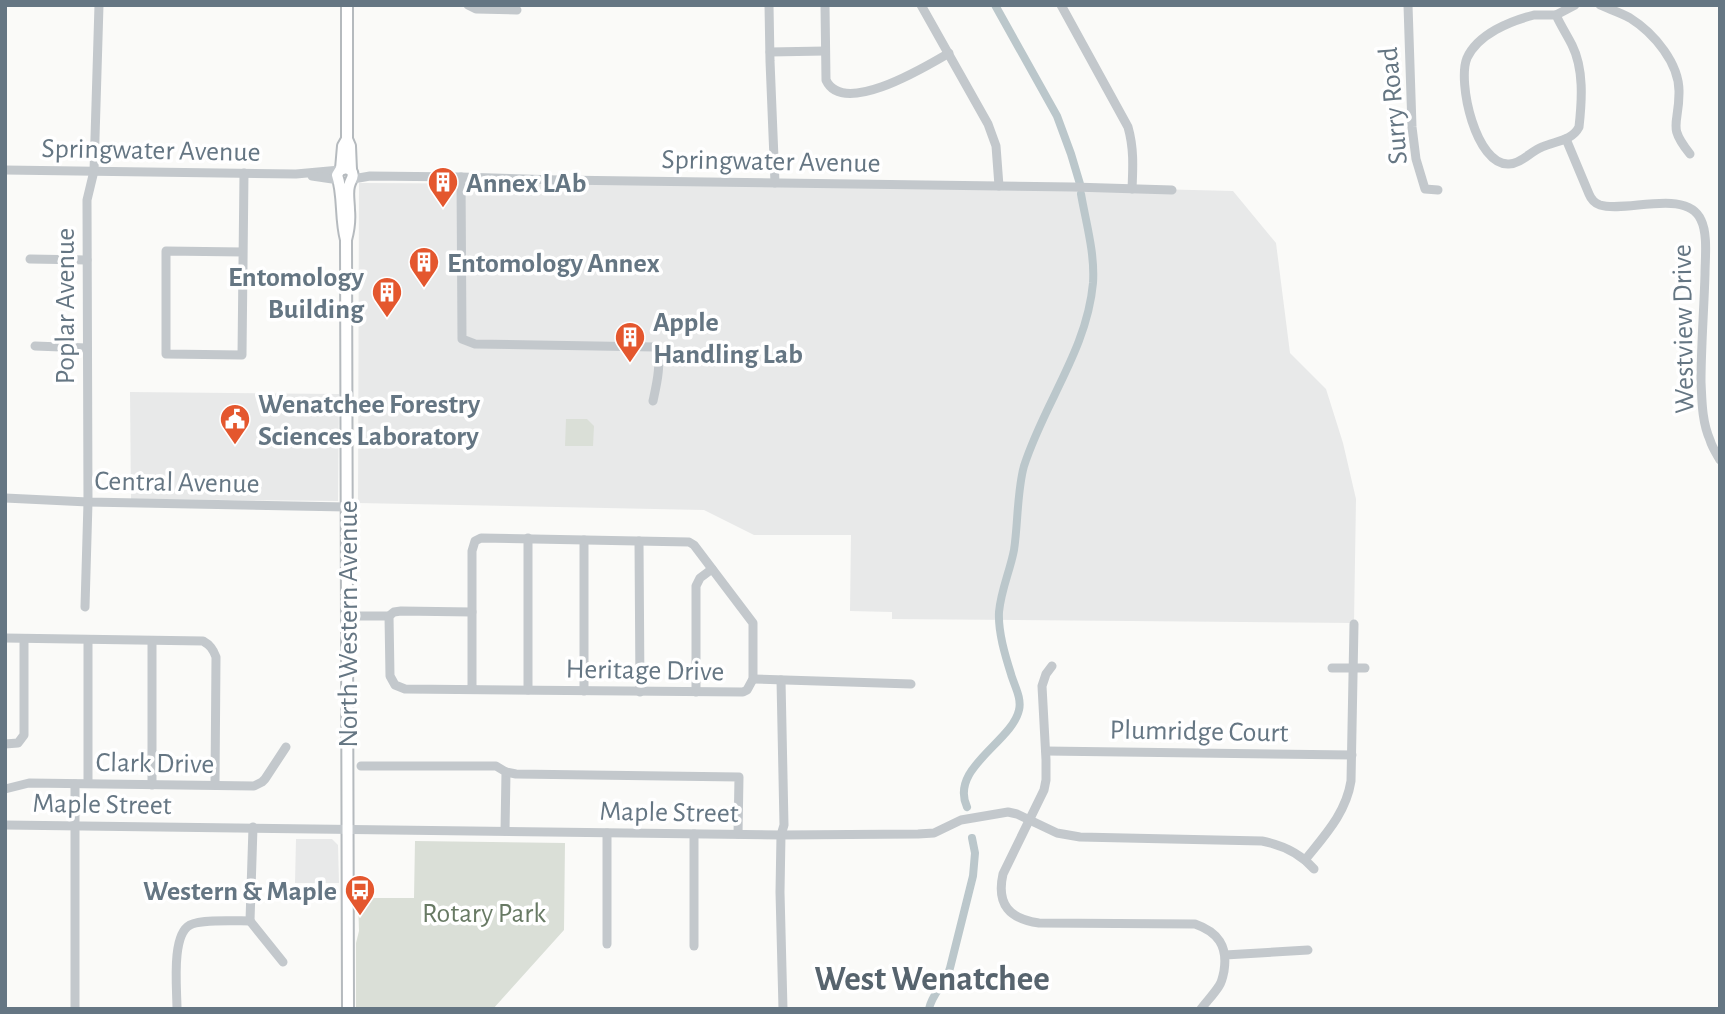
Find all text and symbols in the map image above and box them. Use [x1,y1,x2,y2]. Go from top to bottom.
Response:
street label: Surry Road [1375,46,1413,166]
street label: Springwater Avenue [41,135,261,167]
street label: Springwater Avenue [661,146,881,178]
building icon: Annex LAb [426,165,460,209]
place label: Annex LAb [466,170,586,198]
street label: Poplar Avenue [52,228,80,384]
street label: Westview Drive [1669,244,1699,414]
building icon: Entomology Annex [407,245,441,289]
place label: Entomology Annex [447,250,660,278]
place label: Entomology Building [228,264,365,324]
building icon: Entomology Building [370,275,404,319]
place label: Apple Handling Lab [653,309,803,369]
building icon: Apple Handling Lab [613,320,647,364]
place label: Wenatchee Forestry Sciences Laboratory [258,391,481,451]
public building icon: Wenatchee Forestry Sciences Laboratory [218,402,252,446]
street label: Central Avenue [94,468,260,498]
street label: North Western Avenue [335,500,363,748]
street label: Heritage Drive [565,656,724,686]
street label: Plumridge Court [1109,716,1289,748]
street label: Clark Drive [95,749,215,779]
street label: Maple Street [32,790,172,820]
street label: Maple Street [599,798,739,828]
bus stop icon: Western & Maple [343,873,377,917]
place label: Western & Maple [143,878,337,906]
park label: Rotary Park [422,900,546,928]
district label: West Wenatchee [814,962,1050,997]

